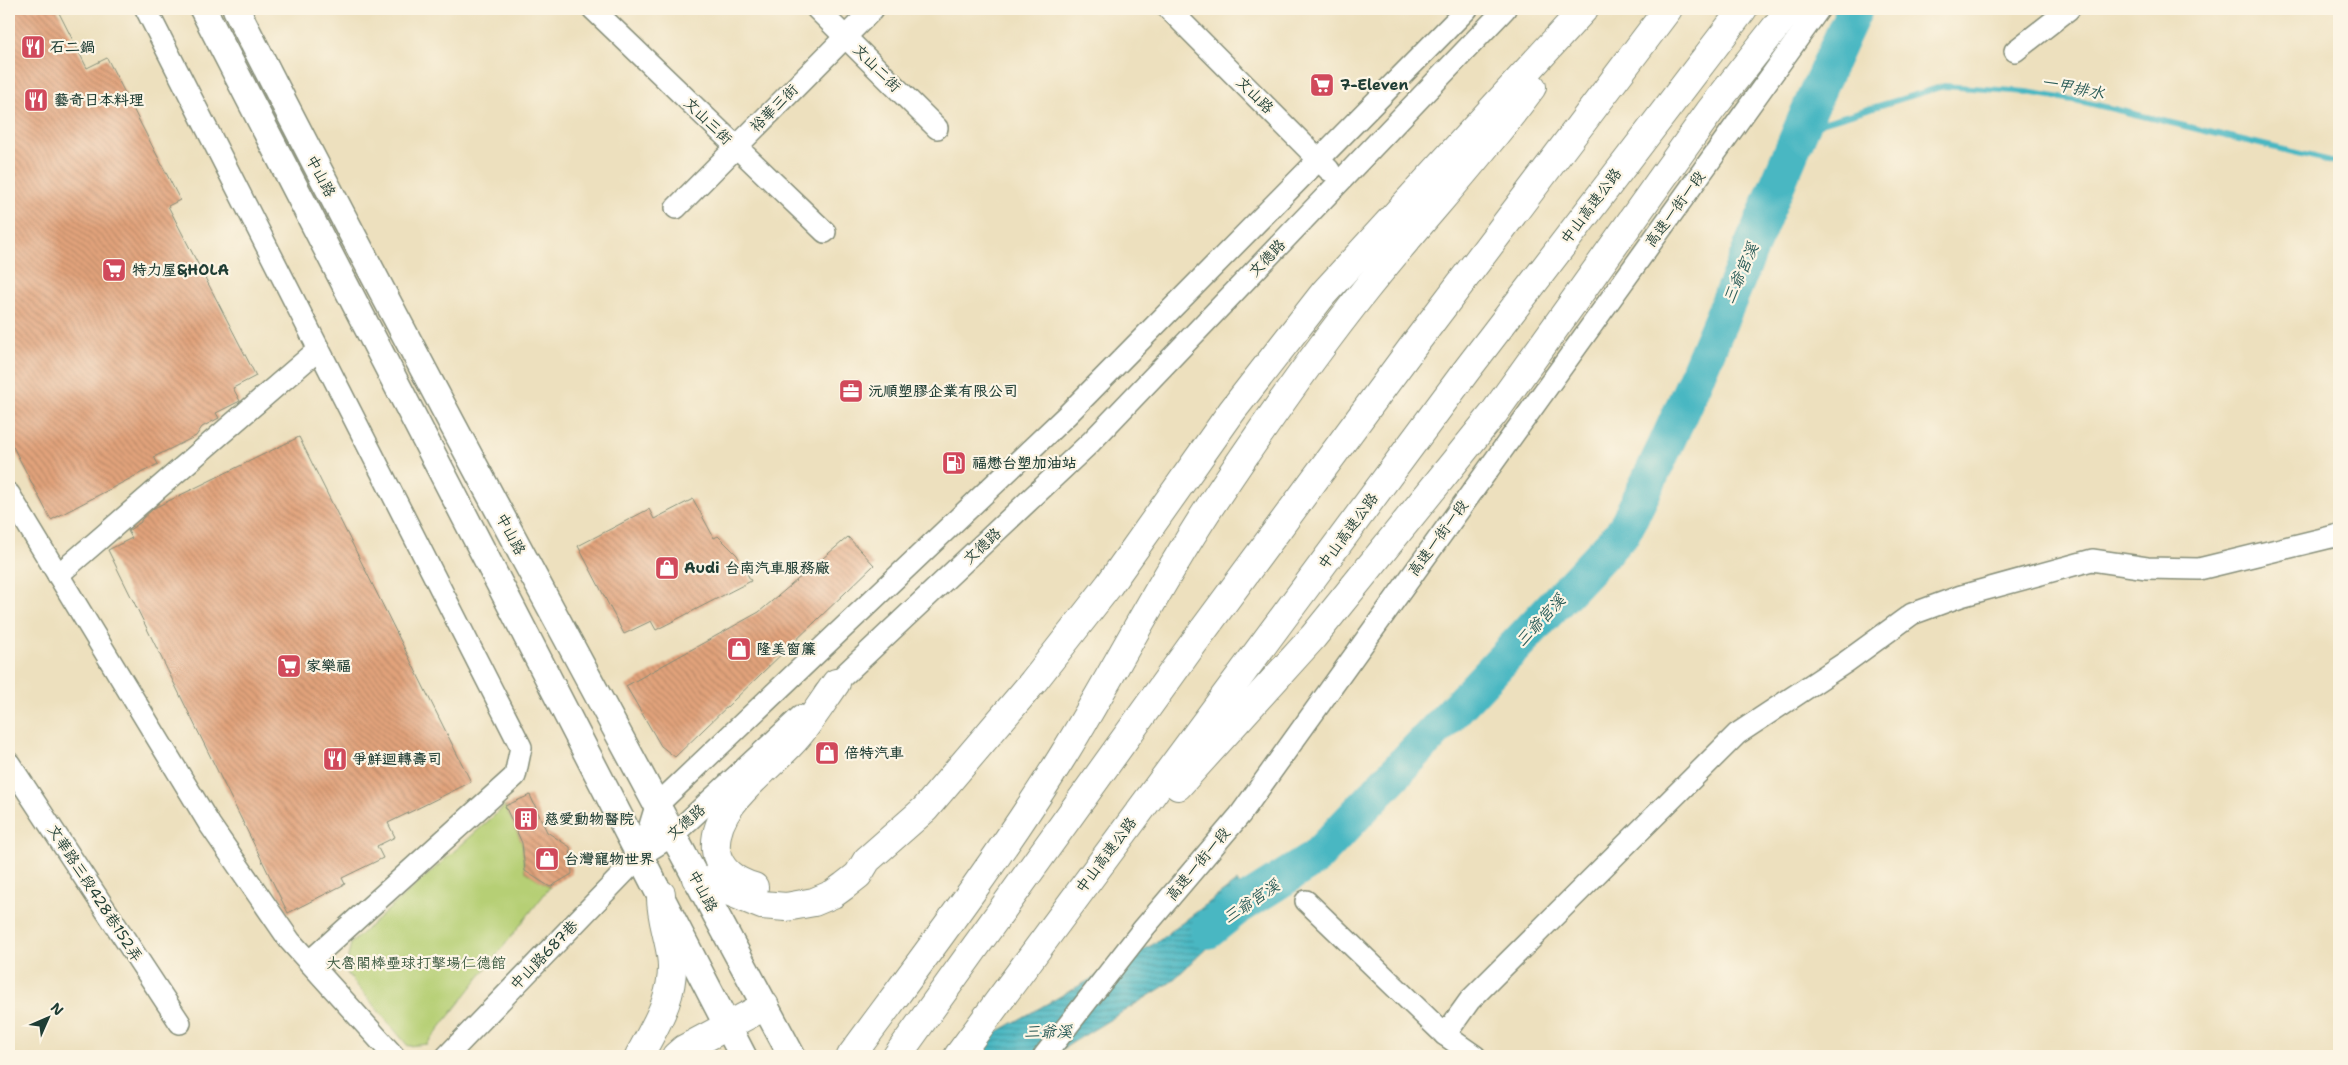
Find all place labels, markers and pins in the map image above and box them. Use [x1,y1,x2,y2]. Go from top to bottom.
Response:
restaurant icon: 石二鍋 [20,34,46,60]
place label: 石二鍋 [50,37,95,57]
supermarket icon: 7-Eleven [1309,72,1335,98]
place label: 7-Eleven [1340,75,1409,95]
restaurant icon: 藝奇日本料理 [23,87,49,113]
place label: 藝奇日本料理 [54,90,144,110]
supermarket icon: 特力屋&HOLA [101,257,127,283]
place label: 特力屋&HOLA [132,260,229,280]
office icon: 沅順塑膠企業有限公司 [838,378,864,404]
place label: 沅順塑膠企業有限公司 [868,381,1018,401]
fuel station icon: 福懋台塑加油站 [941,450,967,476]
place label: 福懋台塑加油站 [972,453,1077,473]
shop icon: Audi 台南汽車服務廠 [654,555,680,581]
place label: Audi 台南汽車服務廠 [684,558,830,578]
shop icon: 隆美窗簾 [726,636,752,662]
place label: 隆美窗簾 [756,639,816,659]
supermarket icon: 家樂福 [276,653,302,679]
place label: 家樂福 [306,656,351,676]
shop icon: 倍特汽車 [814,740,840,766]
place label: 倍特汽車 [844,743,904,763]
restaurant icon: 爭鮮迴轉壽司 [322,746,348,772]
place label: 爭鮮迴轉壽司 [352,749,442,769]
building icon: 慈愛動物醫院 [513,806,539,832]
place label: 慈愛動物醫院 [544,809,634,829]
shop icon: 台灣寵物世界 [534,846,560,872]
place label: 台灣寵物世界 [564,849,654,869]

